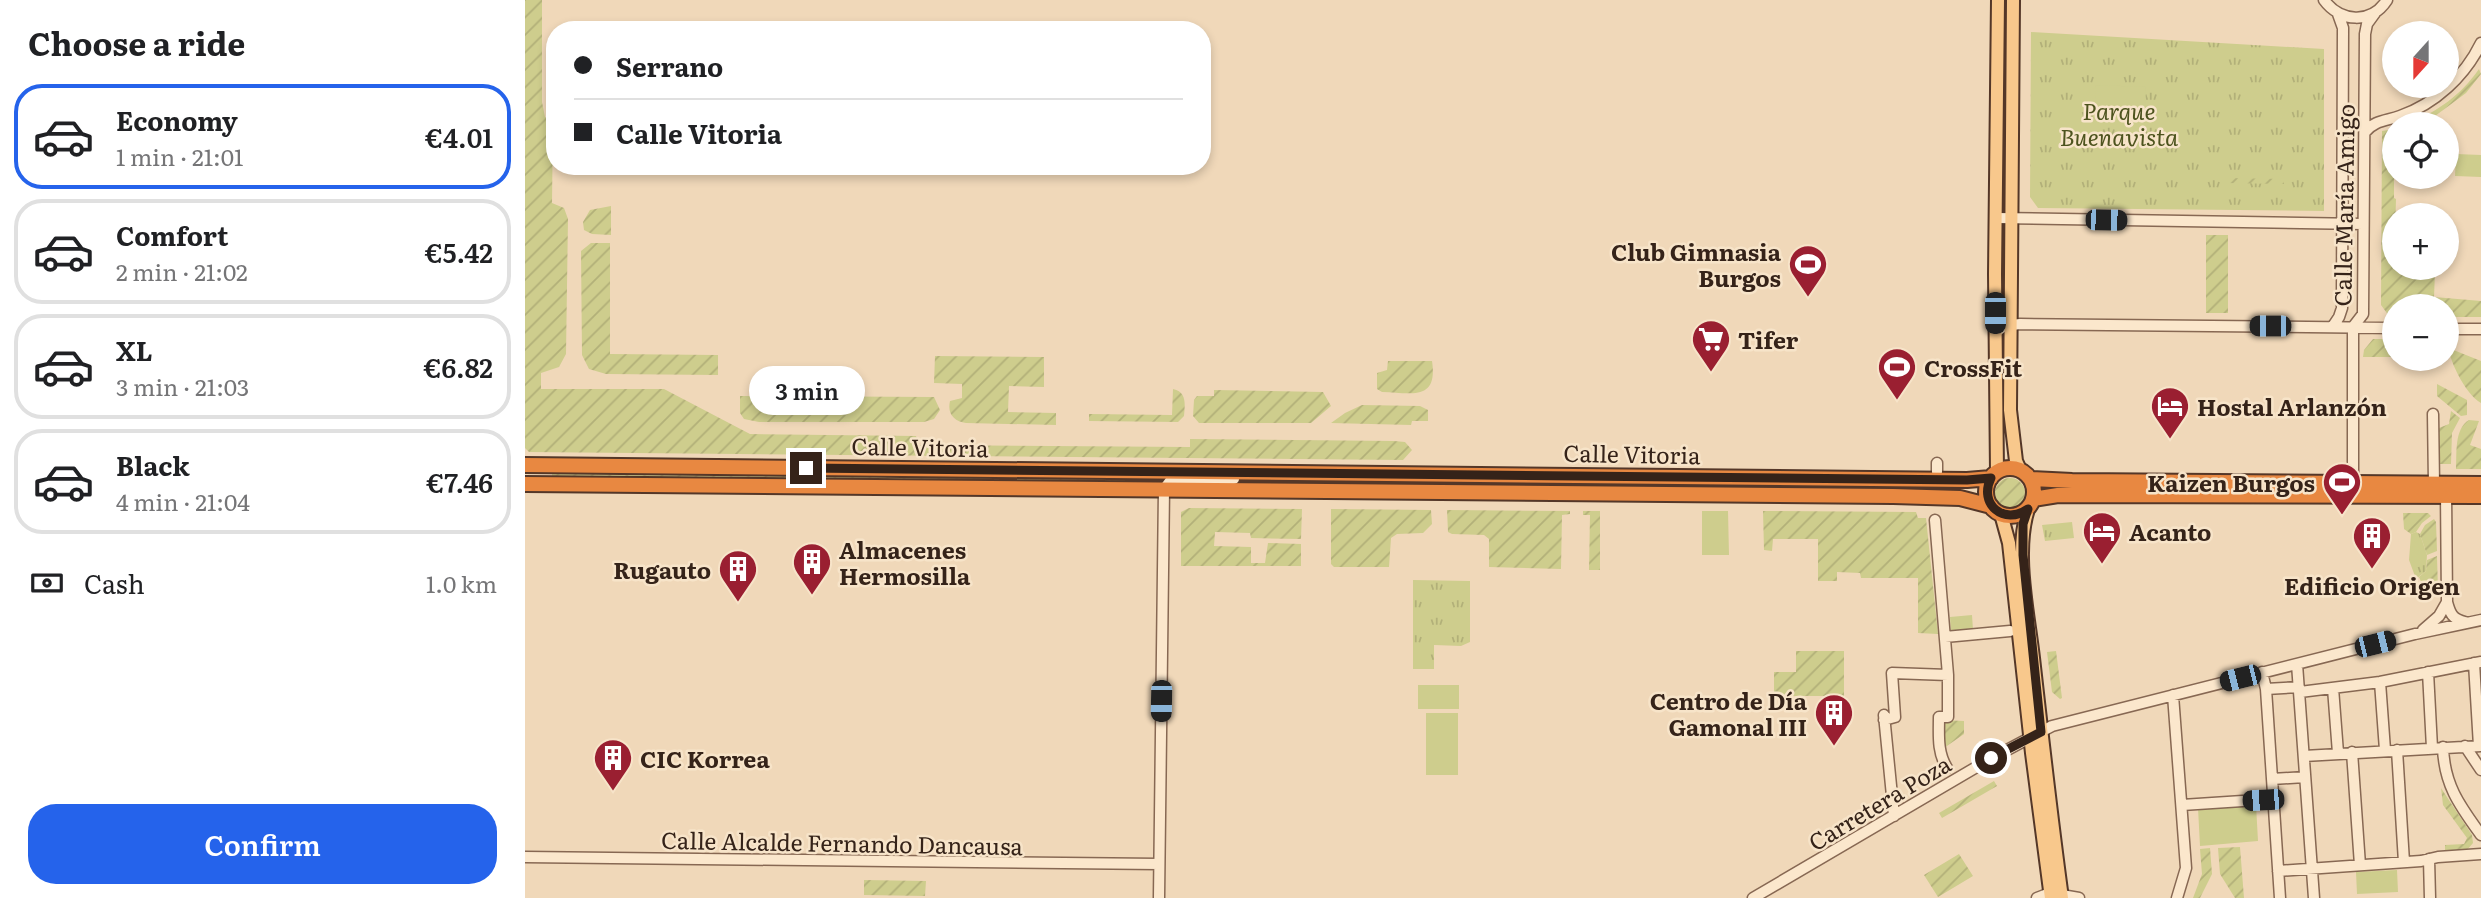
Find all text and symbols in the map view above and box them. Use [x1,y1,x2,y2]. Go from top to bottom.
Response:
text: Choose a ride [28,18,245,66]
north arrow [2382,21,2459,98]
map controls [2382,21,2459,371]
text: Serrano [616,46,723,85]
park label: Parque Buenavista [2060,93,2178,153]
text: Economy [116,100,238,139]
street label: Calle María Amigo [2324,103,2362,307]
icon: car [32,105,95,168]
button: locate [2382,112,2459,189]
text: Calle Vitoria [616,113,782,152]
text: €4.01 [425,117,493,156]
text: 1 min · 21:01 [116,139,243,173]
button: + [2382,203,2459,280]
car [2085,209,2128,231]
text: Comfort [116,215,228,254]
icon: car [32,220,95,283]
text: €5.42 [425,232,493,271]
place label: Club Gimnasia Burgos [1611,234,1782,294]
sports icon: Club Gimnasia Burgos [1787,243,1829,298]
text: 2 min · 21:02 [116,254,248,288]
car [1985,292,2006,334]
button: − [2382,294,2459,371]
car [2250,316,2292,337]
supermarket icon: Tifer [1690,318,1732,373]
place label: Tifer [1738,322,1799,356]
text: XL [116,330,153,369]
icon: car [32,335,95,398]
sports icon: CrossFit [1876,346,1918,401]
text: €6.82 [423,347,493,386]
place label: CrossFit [1924,350,2022,384]
callout: 3 min [748,366,864,416]
text: 3 min · 21:03 [116,369,249,403]
text: 3 min [775,373,839,407]
hotel icon: Hostal Arlanzón [2149,385,2191,440]
place label: Hostal Arlanzón [2197,389,2387,423]
street label: Calle Vitoria [851,428,989,464]
street label: Calle Vitoria [1563,435,1701,471]
text: Black [116,445,190,484]
icon: car [32,450,95,513]
route end [790,452,822,484]
sports icon: Kaizen Burgos [2321,461,2363,516]
text: €7.46 [426,462,493,501]
place label: Kaizen Burgos [2147,465,2315,499]
text: 4 min · 21:04 [116,484,250,518]
hotel icon: Acanto [2081,510,2123,565]
place label: Acanto [2129,514,2211,548]
building icon: Edificio Origen [2351,515,2393,570]
place label: Almacenes Hermosilla [839,532,971,592]
building icon: Almacenes Hermosilla [791,541,833,596]
building icon: Rugauto [717,548,759,603]
place label: Rugauto [613,552,711,586]
text: Cash [84,563,145,602]
icon: cash [28,564,66,602]
text: 1.0 km [426,566,497,600]
place label: Edificio Origen [2284,568,2460,602]
car [2353,629,2398,659]
car [2218,663,2263,693]
car [1151,680,1172,722]
place label: Centro de Día Gamonal III [1650,683,1808,743]
building icon: Centro de Día Gamonal III [1813,692,1855,747]
building icon: CIC Korrea [592,737,634,792]
place label: CIC Korrea [640,741,770,775]
route start [1975,742,2007,774]
street label: Carretera Poza [1801,746,1957,858]
car [2242,788,2285,812]
button: Confirm [28,804,497,884]
street label: Calle Alcalde Fernando Dancausa [661,822,1024,862]

